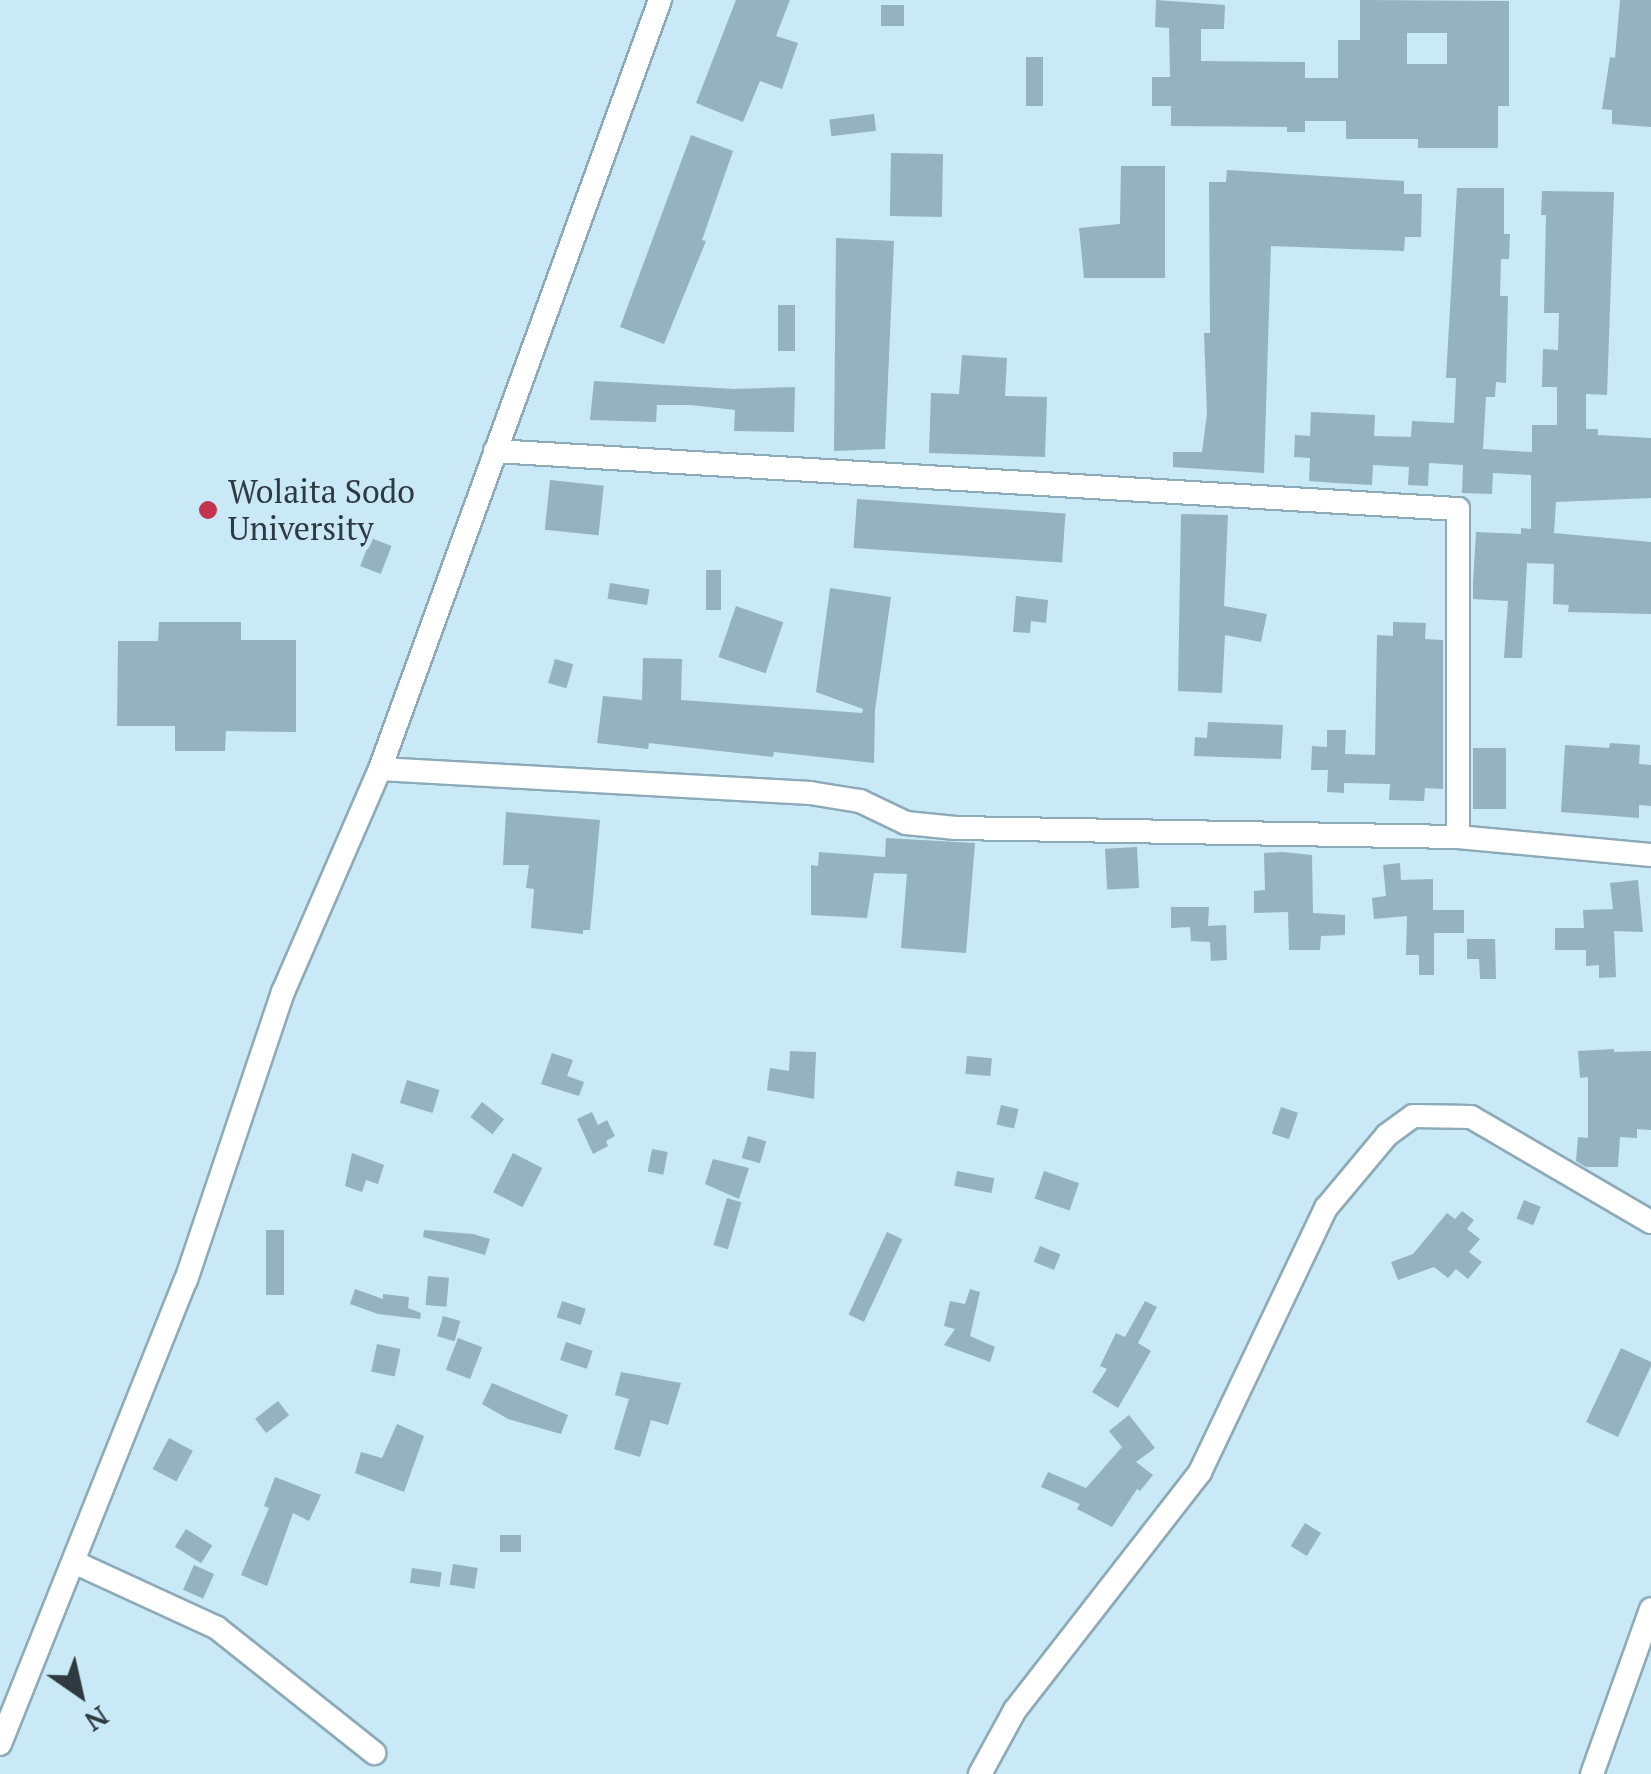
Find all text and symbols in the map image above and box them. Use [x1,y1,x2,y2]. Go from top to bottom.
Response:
place label: Wolaita Sodo University [228,473,415,548]
marker: Wolaita Sodo University [197,499,219,521]
north arrow [30,1644,130,1744]
text: N [78,1698,116,1741]

